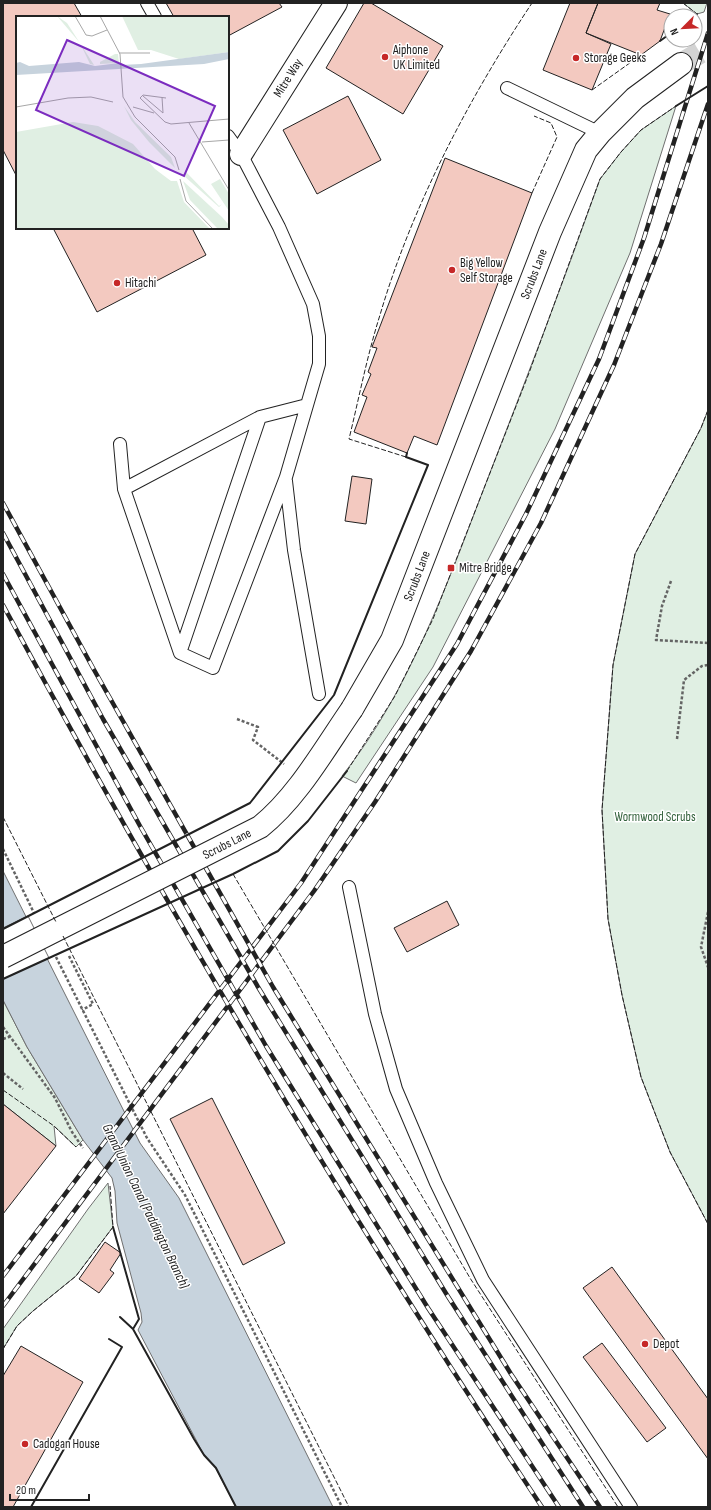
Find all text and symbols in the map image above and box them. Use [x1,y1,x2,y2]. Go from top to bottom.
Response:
north arrow [663,8,703,48]
inset map [16,16,229,229]
text: N [667,26,681,37]
place label: Aiphone UK Limited [392,42,440,73]
place label: Storage Geeks [584,50,647,66]
marker: Aiphone UK Limited [380,52,390,62]
marker: Storage Geeks [571,53,581,63]
street label: Mitre Way [270,56,306,100]
street label: Scrubs Lane [517,247,551,301]
place label: Big Yellow Self Storage [460,255,513,286]
marker: Big Yellow Self Storage [447,265,457,275]
place label: Hitachi [125,275,156,291]
marker: Hitachi [112,278,122,288]
street label: Scrubs Lane [400,549,434,603]
place label: Mitre Bridge [459,560,512,576]
marker: Mitre Bridge [446,563,456,573]
park label: Wormwood Scrubs [614,809,696,825]
street label: Scrubs Lane [200,825,254,863]
water label: Grand Union Canal (Paddington Branch) [99,1121,194,1292]
place label: Depot [653,1336,679,1352]
marker: Depot [640,1339,650,1349]
place label: Cadogan House [33,1436,100,1452]
marker: Cadogan House [20,1439,30,1449]
scale bar [10,1476,89,1502]
text: 20 m [16,1483,36,1498]

